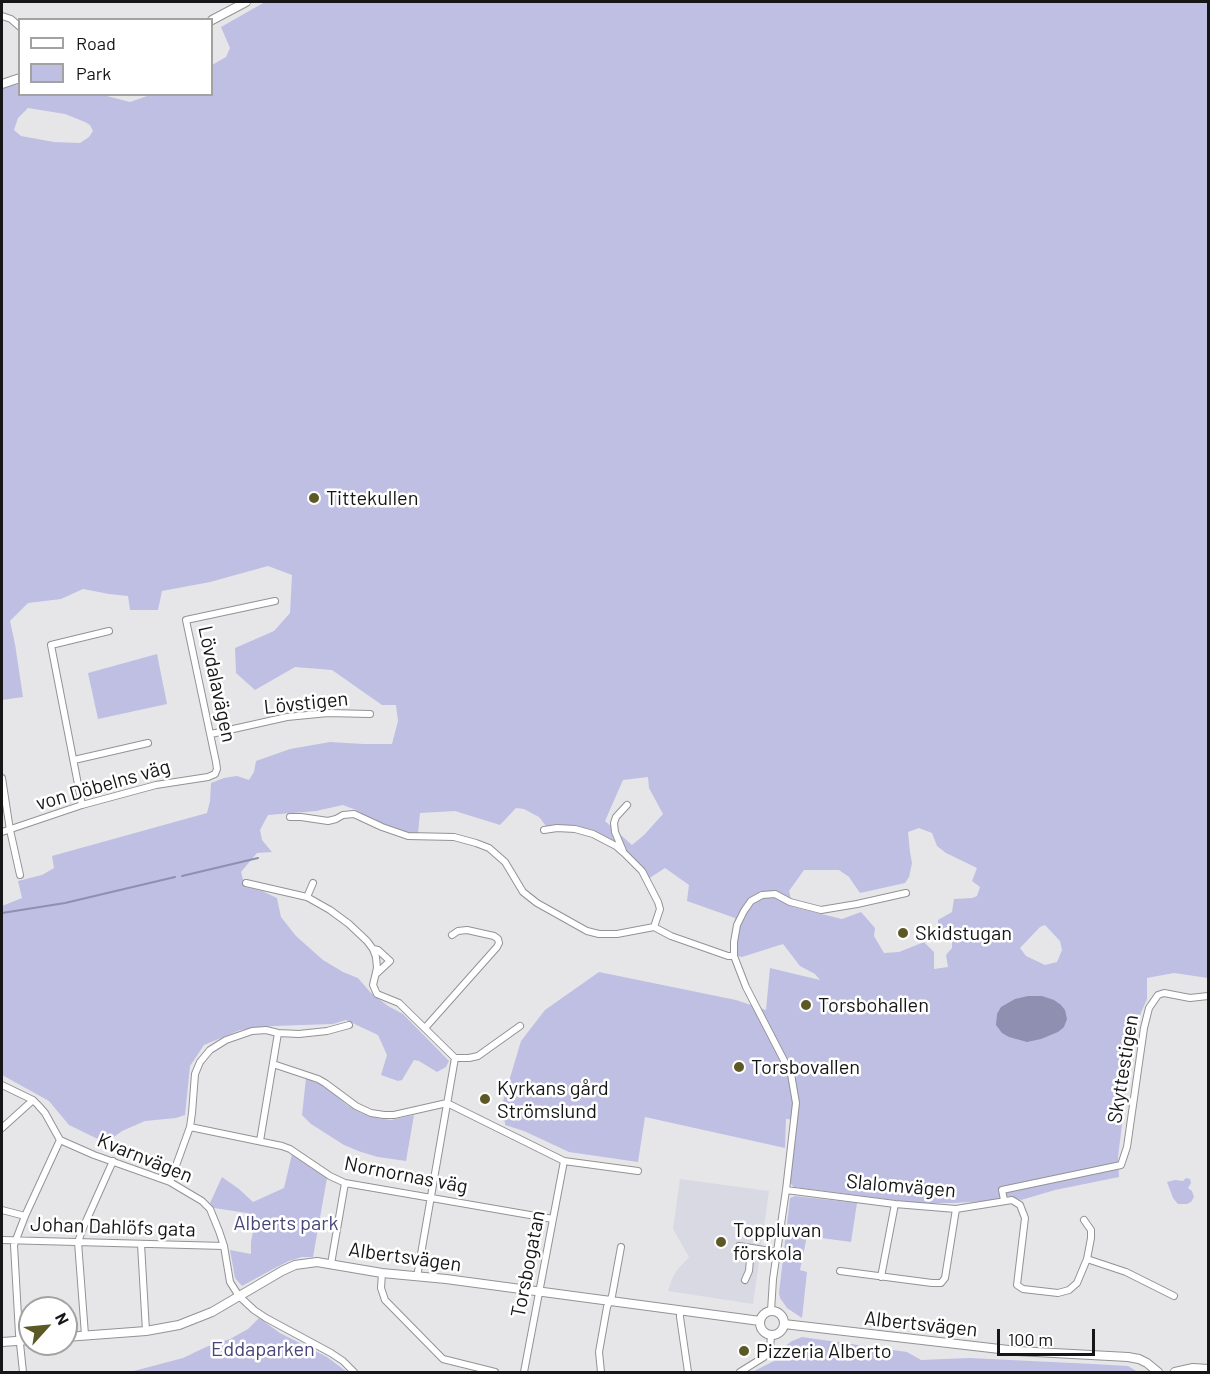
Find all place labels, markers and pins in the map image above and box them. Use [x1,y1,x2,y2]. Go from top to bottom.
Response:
place label: Tittekullen [326,486,418,510]
marker: Tittekullen [307,491,321,505]
place label: Skidstugan [915,921,1012,945]
marker: Skidstugan [896,926,910,940]
place label: Torsbohallen [818,993,929,1017]
marker: Torsbohallen [799,998,813,1012]
place label: Torsbovallen [751,1055,860,1079]
marker: Torsbovallen [732,1060,746,1074]
place label: Kyrkans gård Strömslund [497,1076,609,1123]
marker: Kyrkans gård Strömslund [478,1092,492,1106]
place label: Toppluvan förskola [733,1218,822,1265]
marker: Toppluvan förskola [714,1235,728,1249]
place label: Pizzeria Alberto [756,1339,892,1363]
marker: Pizzeria Alberto [737,1344,751,1358]

